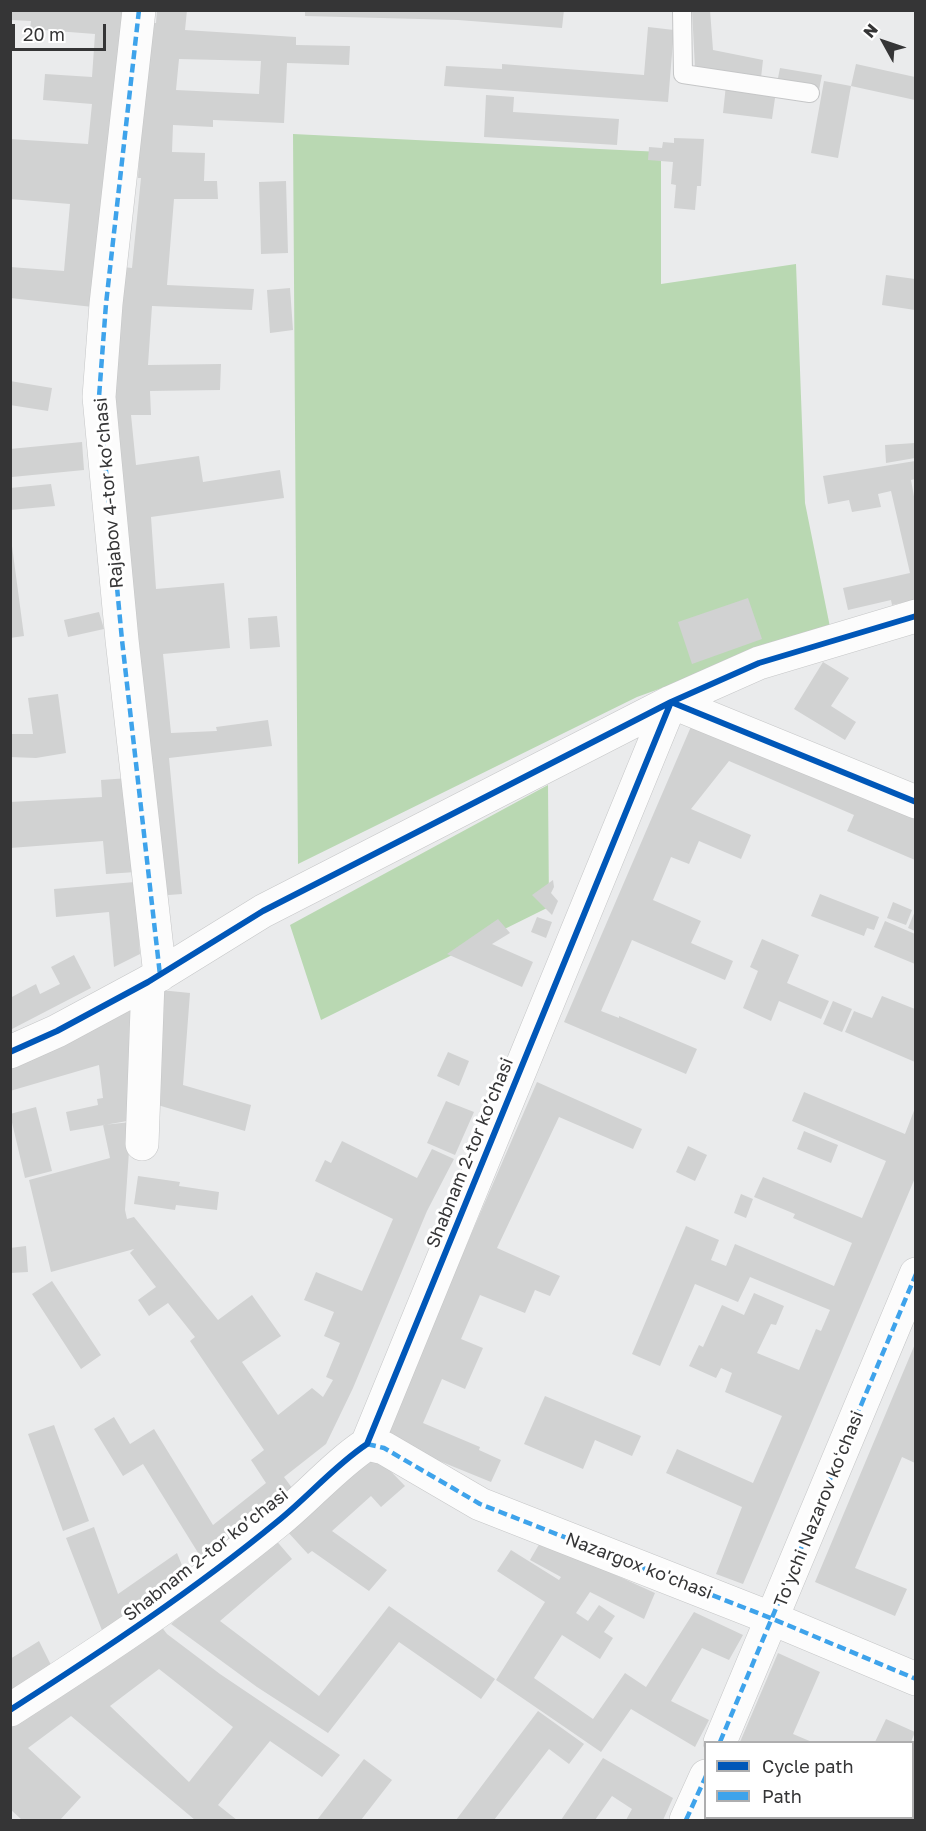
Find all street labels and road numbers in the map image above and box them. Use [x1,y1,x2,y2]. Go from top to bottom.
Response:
street label: Rajabov 4-tor koʼchasi [90,397,128,589]
street label: Shabnam 2-tor koʼchasi [422,1055,518,1251]
street label: To'ychi Nazarov koʻchasi [770,1408,868,1610]
street label: Shabnam 2-tor koʼchasi [119,1484,293,1626]
street label: Nazargox ko'chasi [563,1528,715,1604]

